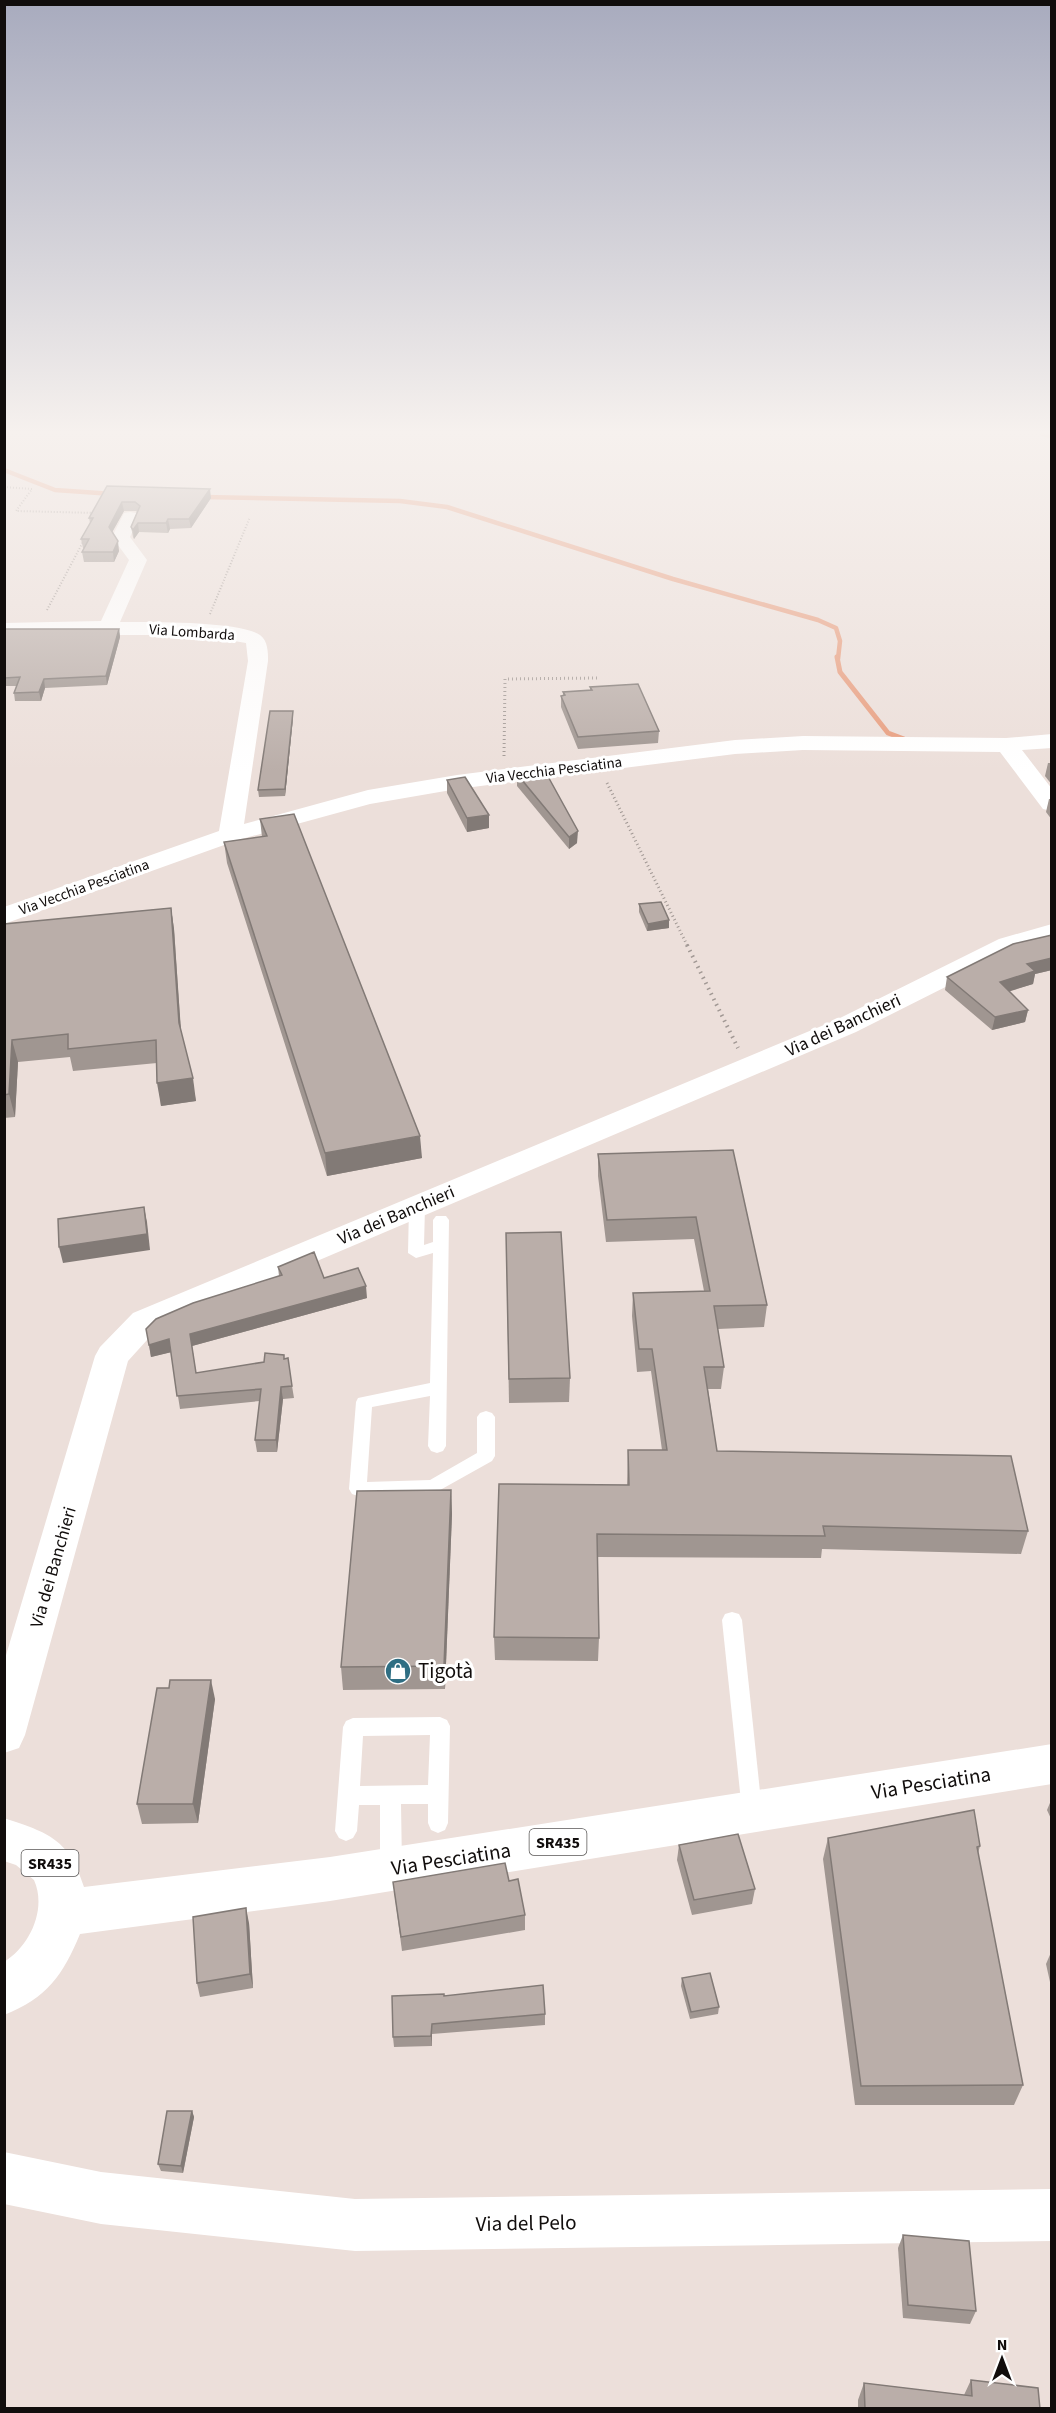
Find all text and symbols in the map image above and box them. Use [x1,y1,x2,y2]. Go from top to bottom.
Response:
street label: Via Lombarda [148,619,236,646]
street label: Via Vecchia Pesciatina [485,752,623,789]
street label: Via Vecchia Pesciatina [16,854,152,921]
street label: Via dei Banchieri [781,988,905,1063]
street label: Via dei Banchieri [334,1180,459,1251]
street label: Via dei Banchieri [24,1504,83,1631]
shop icon: Tigotà [383,1656,413,1686]
place label: Tigotà [418,1656,473,1686]
street label: Via Pesciatina [869,1759,993,1807]
road number: SR435 [530,1829,586,1855]
street label: Via Pesciatina [389,1835,513,1883]
road number: SR435 [22,1850,78,1876]
street label: Via del Pelo [475,2207,577,2239]
north arrow [972,2329,1032,2389]
text: N [997,2334,1007,2356]

